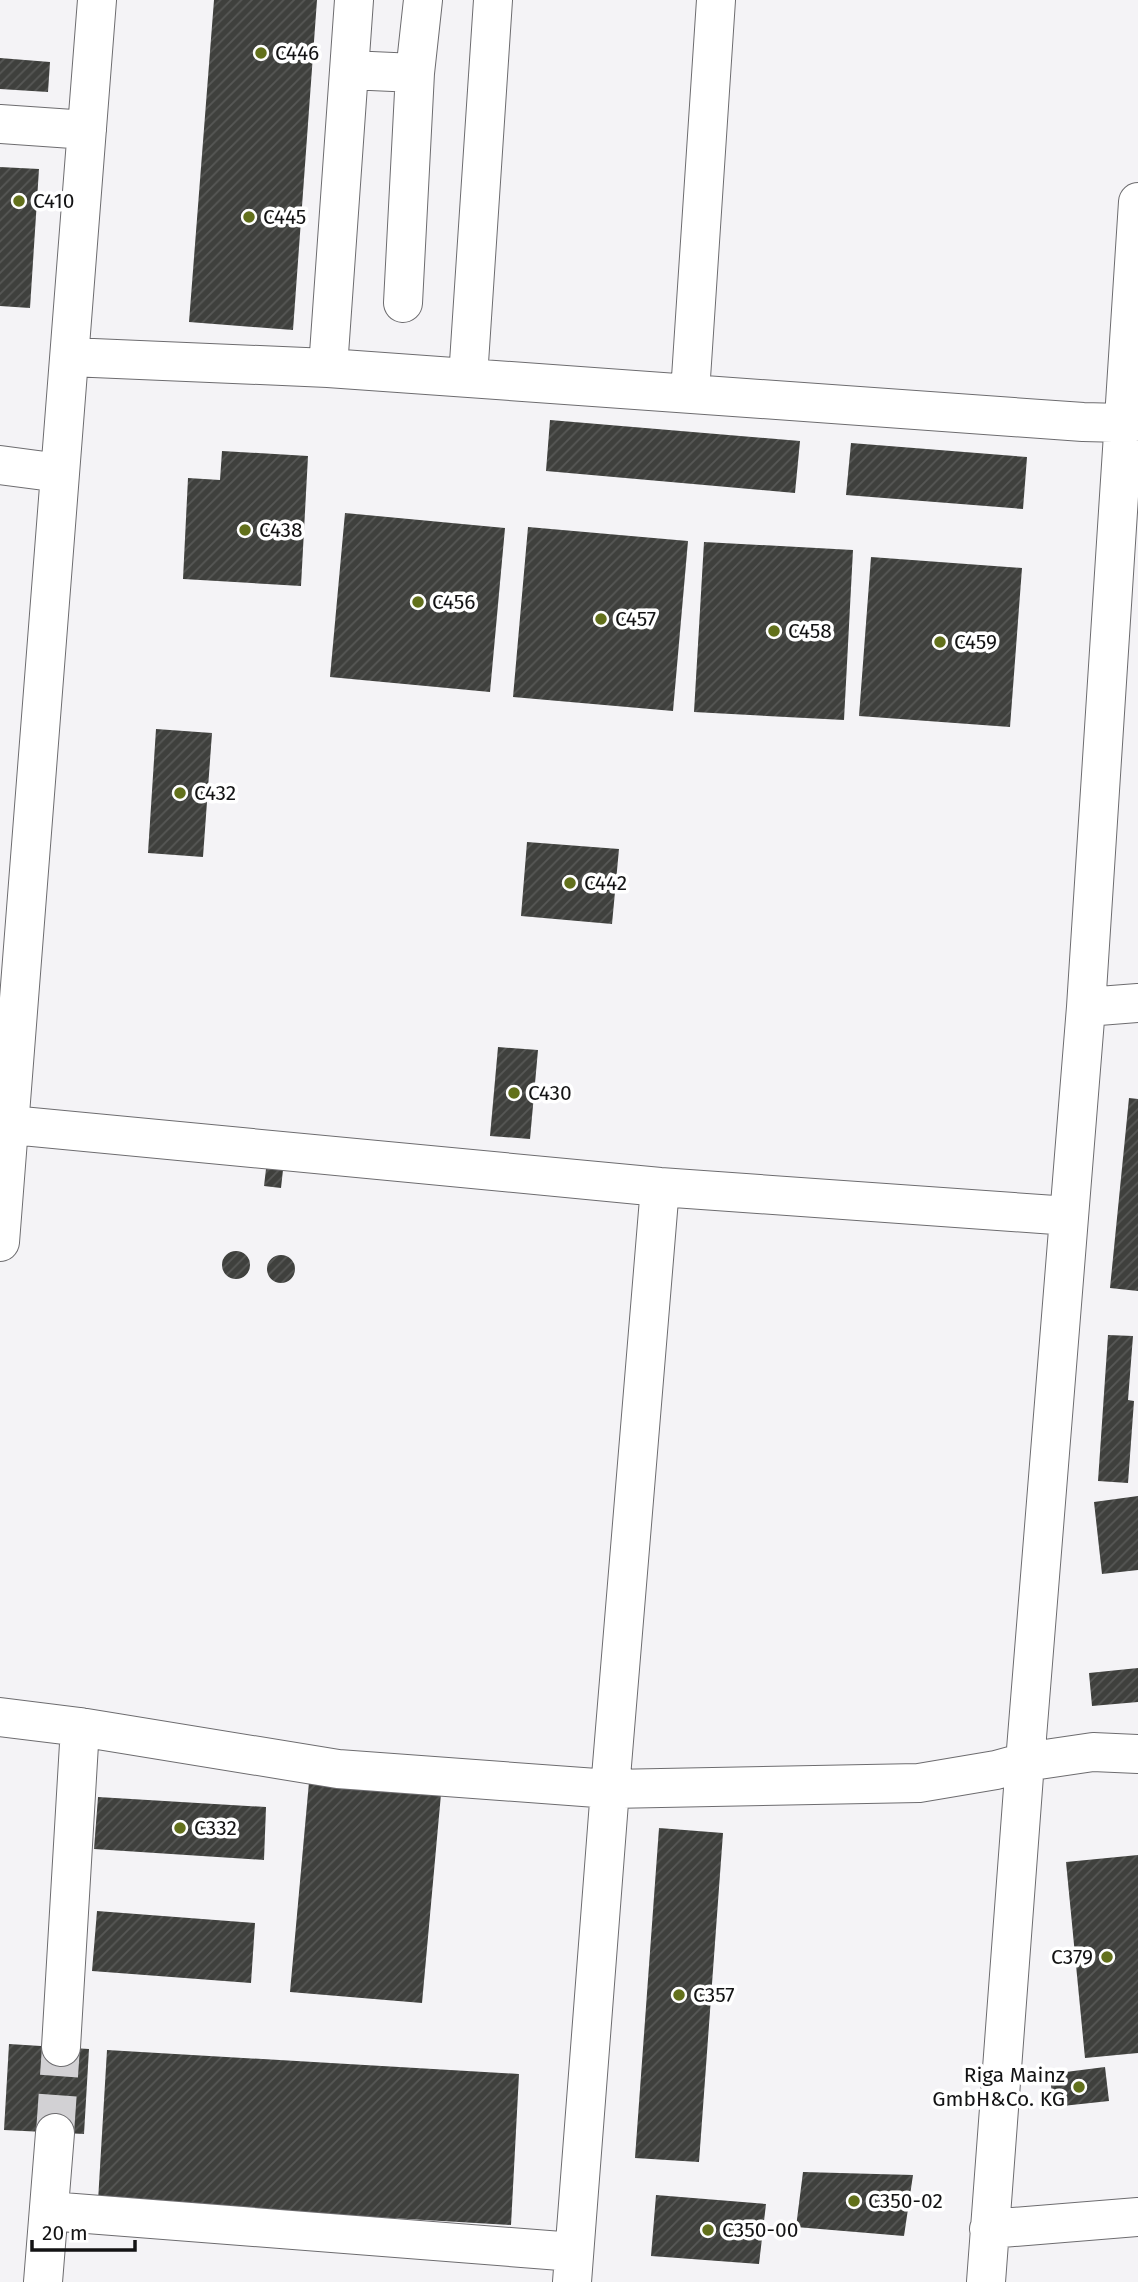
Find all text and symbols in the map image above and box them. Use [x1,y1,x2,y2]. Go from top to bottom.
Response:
place label: C446 [275,40,319,66]
marker: C446 [253,45,269,61]
place label: C410 [33,188,74,214]
marker: C410 [11,193,27,209]
place label: C445 [263,204,306,230]
marker: C445 [241,209,257,225]
place label: C438 [259,517,303,543]
marker: C438 [237,522,253,538]
place label: C456 [432,589,475,615]
marker: C456 [410,594,426,610]
place label: C457 [615,606,656,632]
marker: C457 [593,611,609,627]
place label: C458 [788,618,832,644]
marker: C458 [766,623,782,639]
place label: C459 [954,629,997,655]
marker: C459 [932,634,948,650]
place label: C432 [194,780,236,806]
marker: C432 [172,785,188,801]
place label: C442 [584,870,627,896]
marker: C442 [562,875,578,891]
place label: C430 [528,1080,572,1106]
marker: C430 [506,1085,522,1101]
place label: C332 [194,1815,237,1841]
marker: C332 [172,1820,188,1836]
place label: C379 [1051,1944,1093,1970]
marker: C379 [1099,1949,1115,1965]
place label: C357 [693,1982,735,2008]
marker: C357 [671,1987,687,2003]
place label: Riga Mainz GmbH&Co. KG [932,2062,1065,2112]
marker: Riga Mainz GmbH&Co. KG [1071,2079,1087,2095]
place label: C350-02 [868,2188,943,2214]
marker: C350-02 [846,2193,862,2209]
scale bar [32,2208,135,2252]
place label: C350-00 [722,2217,798,2243]
text: 20 m [42,2220,88,2246]
marker: C350-00 [700,2222,716,2238]

